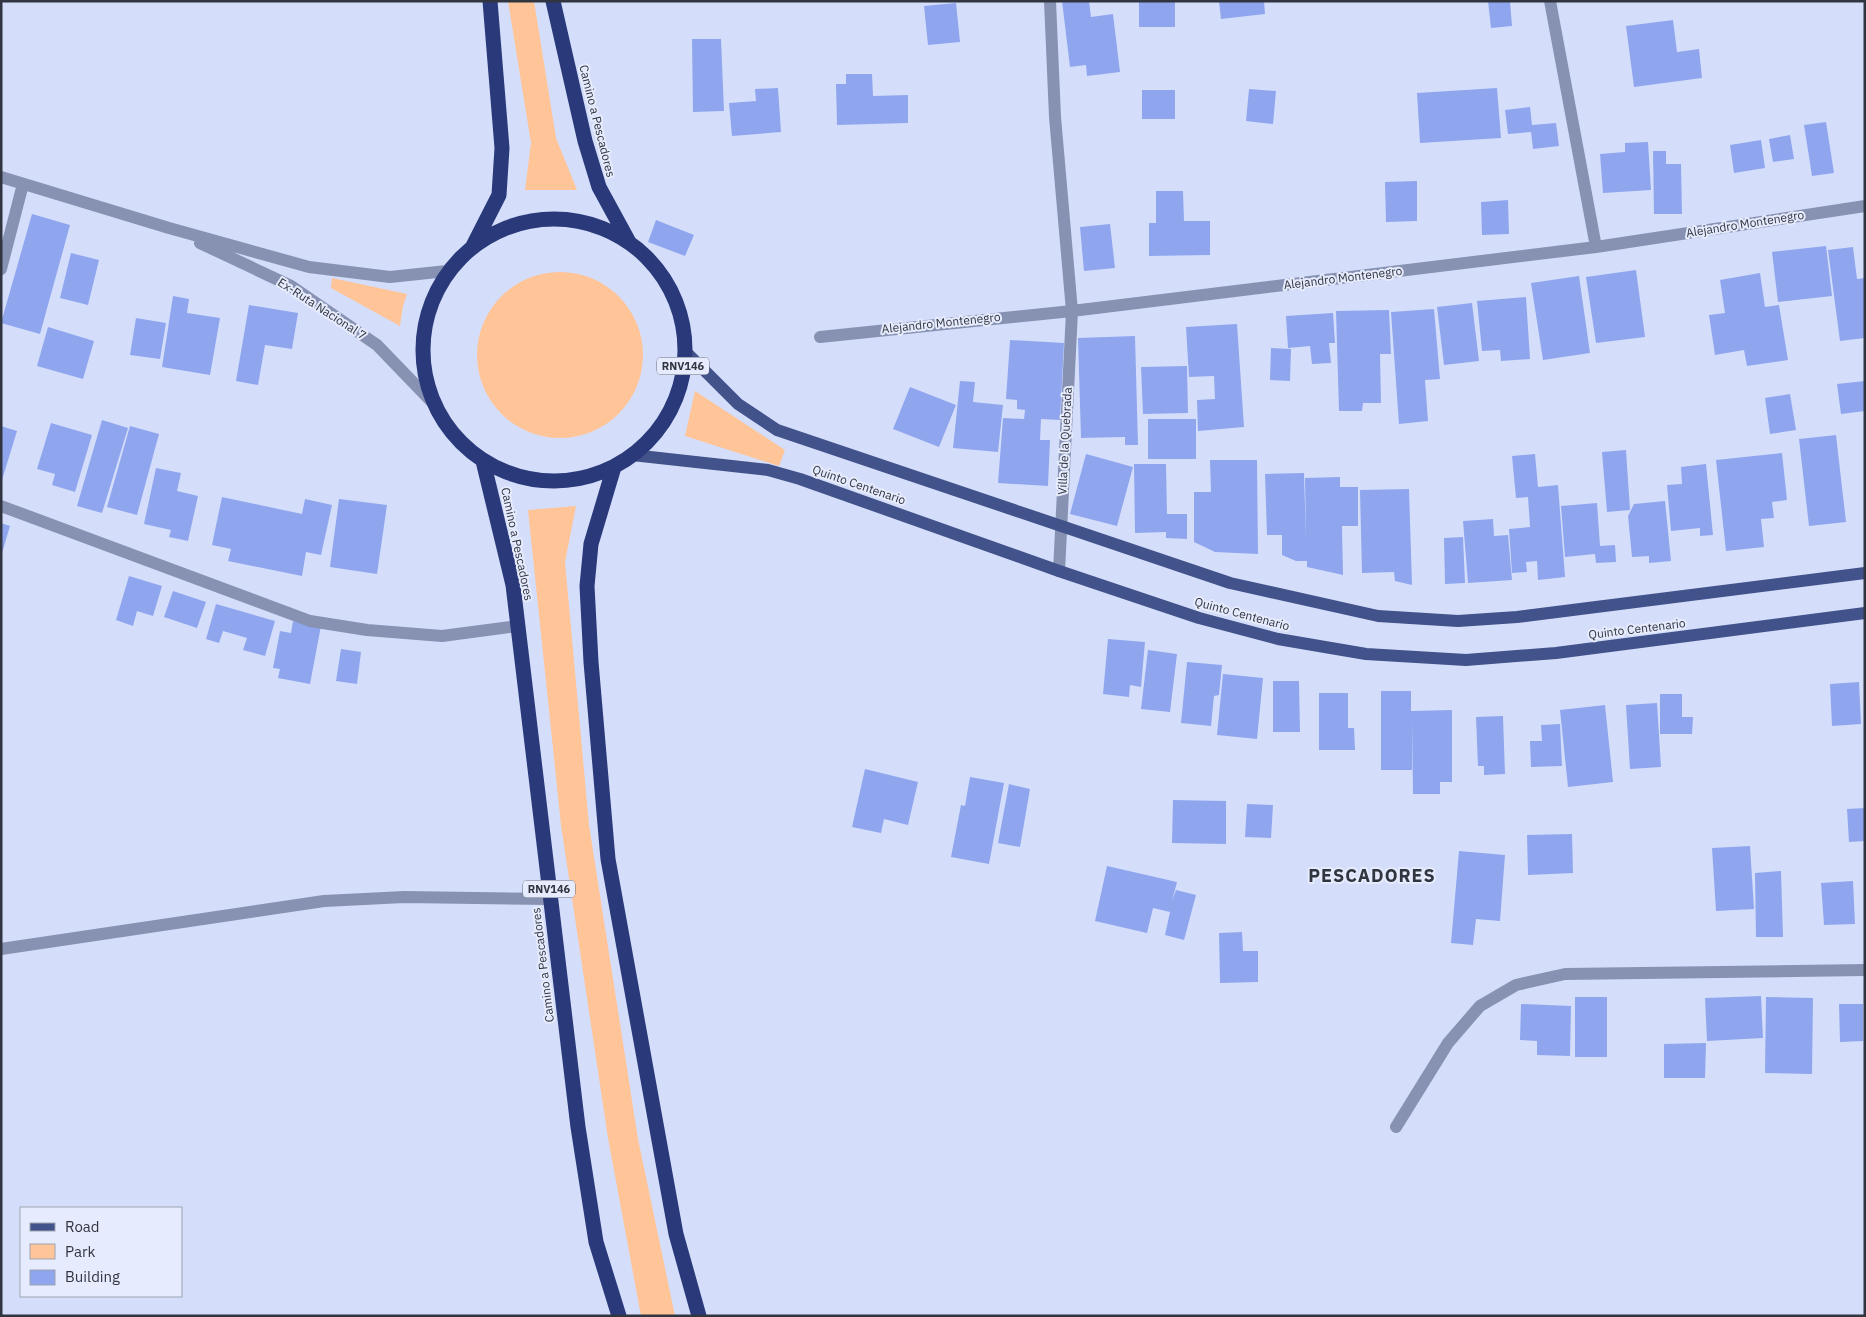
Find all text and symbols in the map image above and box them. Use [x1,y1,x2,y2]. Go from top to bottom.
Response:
street label: Camino a Pescadores [576,63,619,179]
street label: Alejandro Montenegro [1685,207,1805,240]
street label: Alejandro Montenegro [1283,263,1403,292]
street label: Ex-Ruta Nacional 7 [275,274,369,343]
street label: Alejandro Montenegro [881,309,1001,336]
road number: RNV146 [657,358,709,374]
street label: Villa de la Quebrada [1054,386,1075,495]
street label: Quinto Centenario [810,462,908,508]
street label: Camino a Pescadores [498,486,537,602]
street label: Quinto Centenario [1193,594,1292,633]
street label: Quinto Centenario [1587,615,1687,642]
district label: PESCADORES [1308,864,1436,887]
road number: RNV146 [523,881,575,898]
street label: Camino a Pescadores [528,907,557,1023]
legend [20,1207,182,1297]
text: Road [65,1217,100,1236]
text: Park [65,1242,95,1261]
text: Building [65,1267,120,1286]

